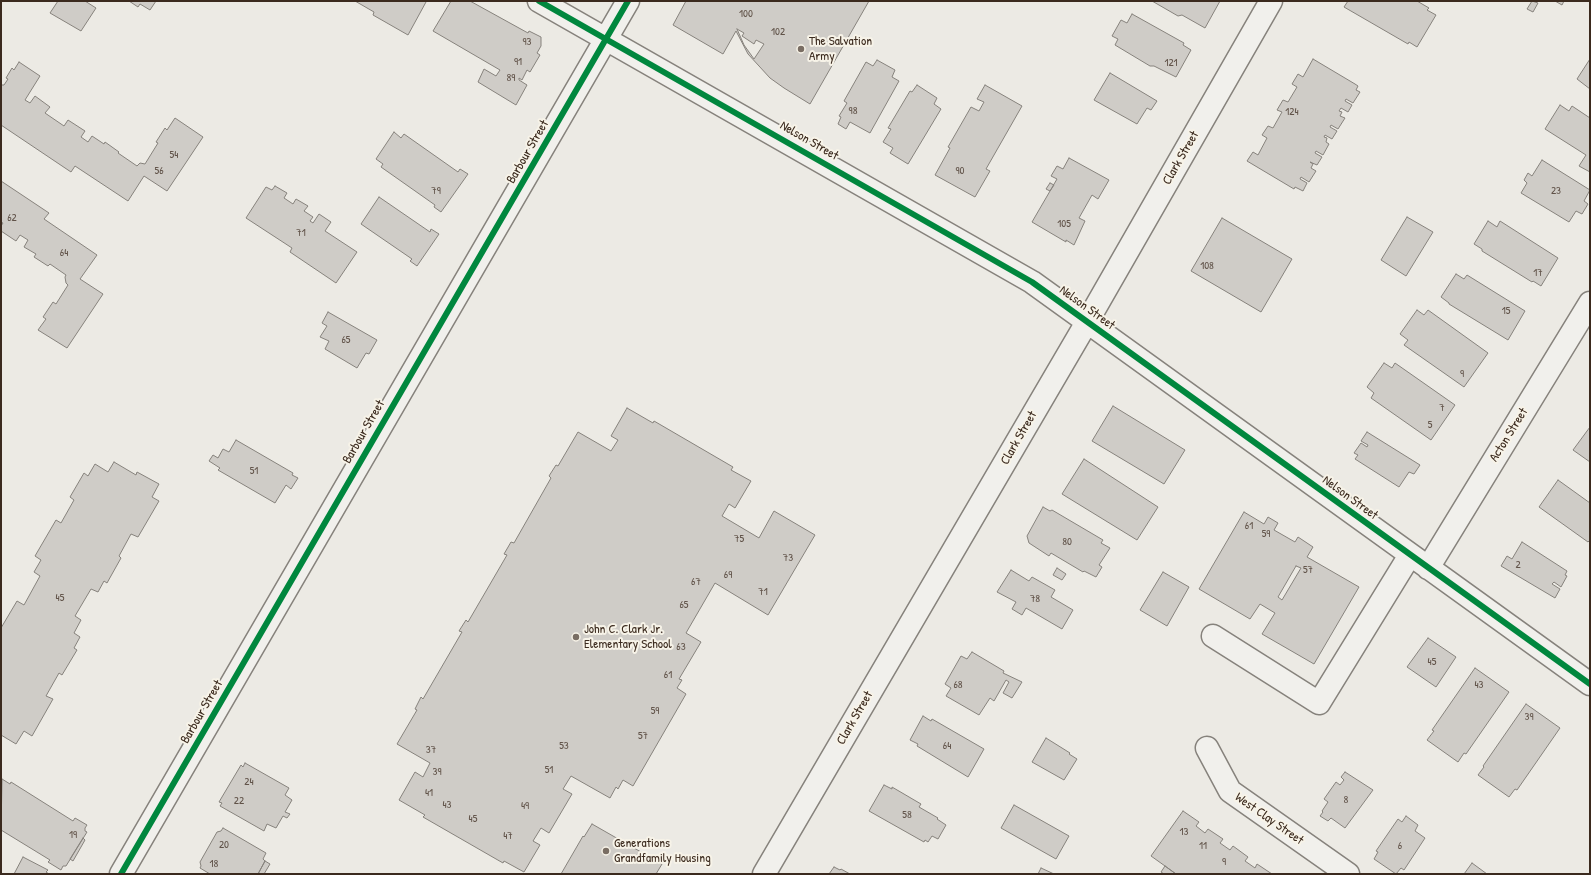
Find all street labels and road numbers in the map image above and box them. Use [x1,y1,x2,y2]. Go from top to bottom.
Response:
street label: Barbour Street [504,117,552,187]
street label: Nelson Street [777,118,841,164]
street label: Clark Street [1159,128,1203,188]
street label: Nelson Street [1056,283,1118,333]
street label: Barbour Street [340,397,388,467]
street label: Acton Street [1486,405,1532,465]
street label: Clark Street [997,408,1041,468]
street label: Nelson Street [1319,473,1381,523]
street label: Barbour Street [178,677,226,747]
street label: Clark Street [833,688,877,748]
street label: West Clay Street [1232,790,1306,848]

